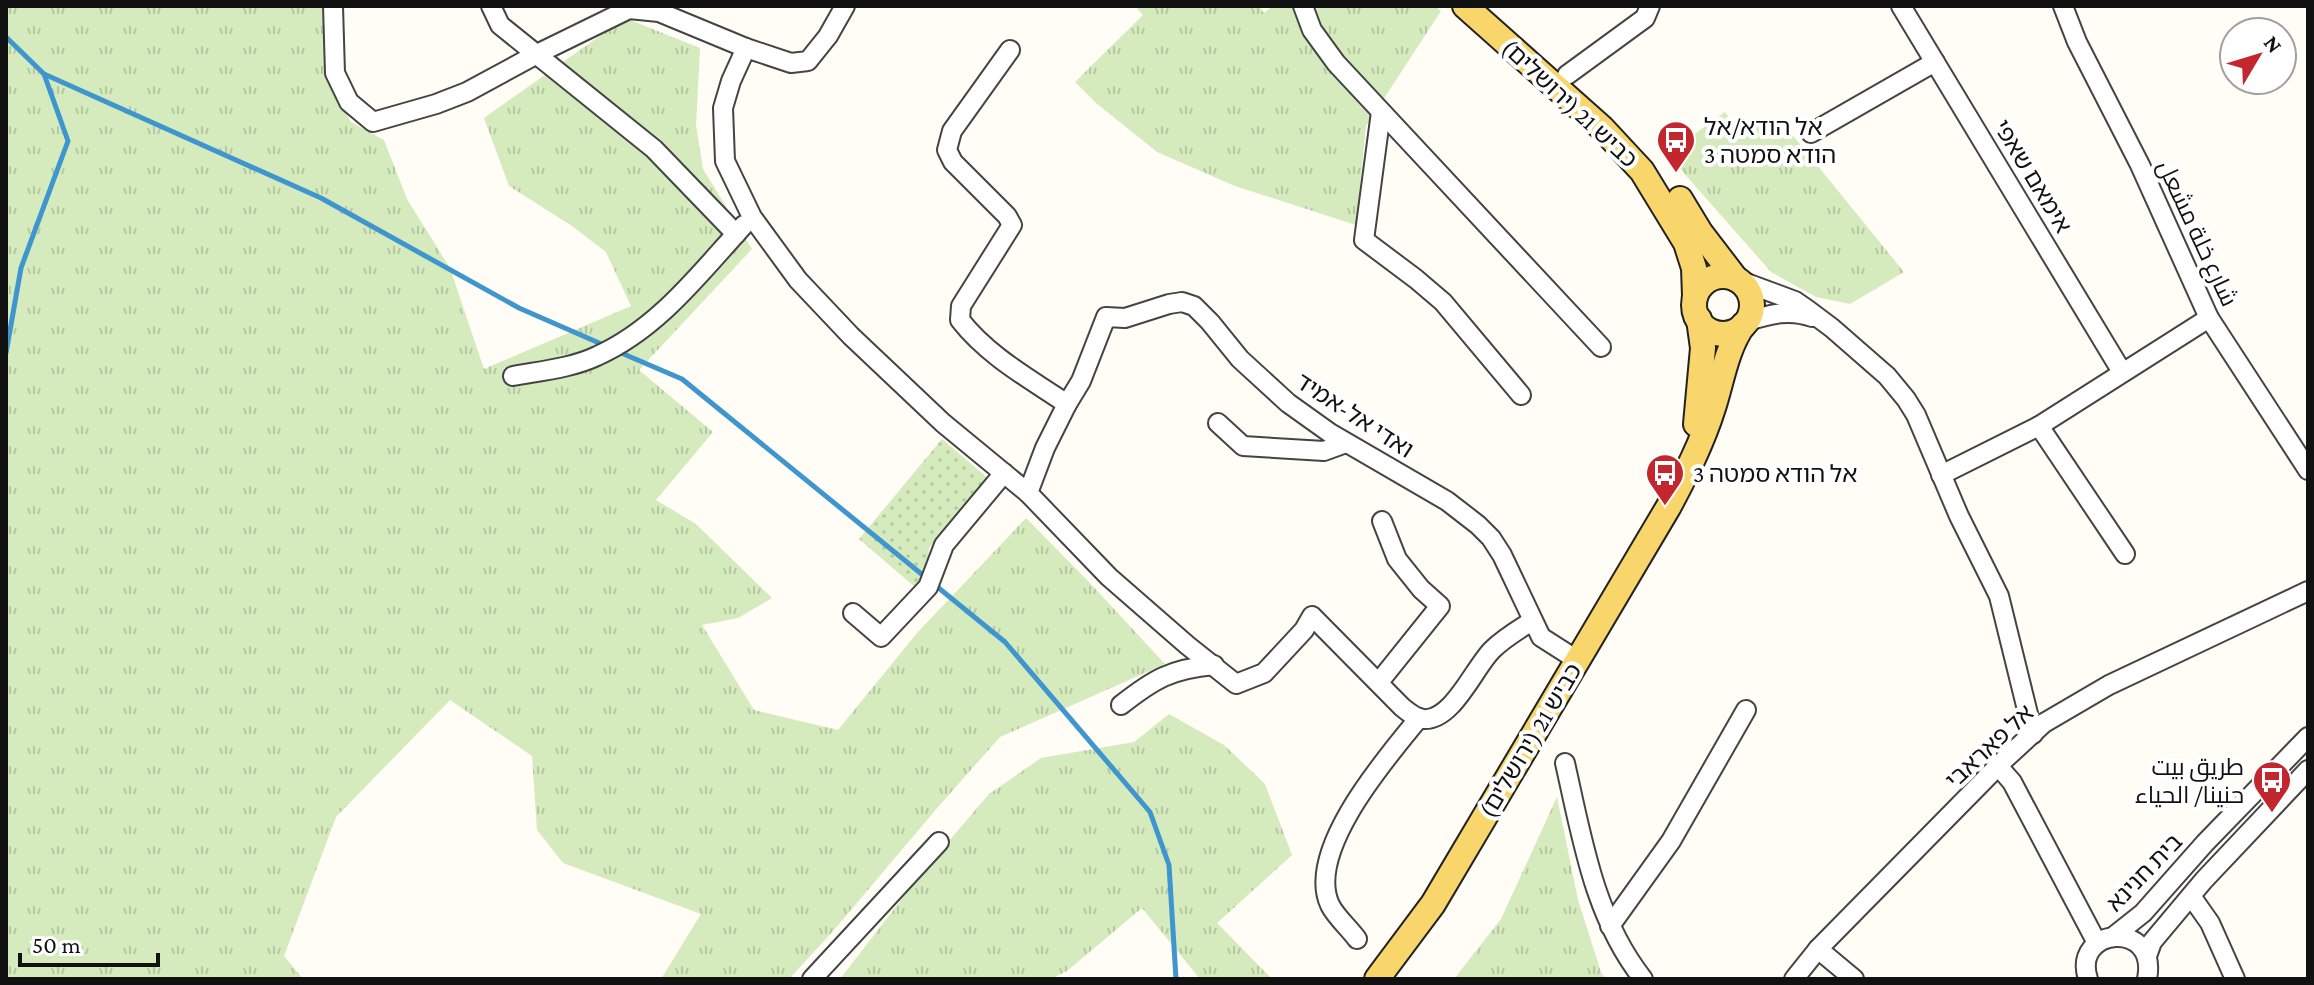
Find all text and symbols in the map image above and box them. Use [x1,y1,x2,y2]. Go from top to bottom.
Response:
north arrow [2218,16,2298,96]
text: N [2259,30,2288,58]
street label: כביש 21 (ירושלים) [1496,33,1643,173]
place label: אל הודא/אל הודא סמטה 3 [1704,113,1836,168]
street label: אימאם שאפי [1989,115,2077,237]
bus stop icon: אל הודא/אל הודא סמטה 3 [1655,119,1697,174]
street label: شارع خلة مشعل [2150,156,2244,312]
street label: ואדי אל-אמיד [1291,367,1419,463]
bus stop icon: אל הודא סמטה 3 [1644,452,1686,507]
place label: אל הודא סמטה 3 [1693,460,1857,487]
street label: כביש 21 (ירושלים) [1473,658,1588,823]
street label: אל פאראבי [1940,699,2038,793]
place label: طريق بيت حنينا/ الحياء [2135,753,2244,808]
bus stop icon: طريق بيت حنينا/ الحياء [2251,759,2293,814]
street label: בית חנינא [2101,828,2187,916]
scale bar [20,917,158,967]
text: 50 m [32,931,81,958]

